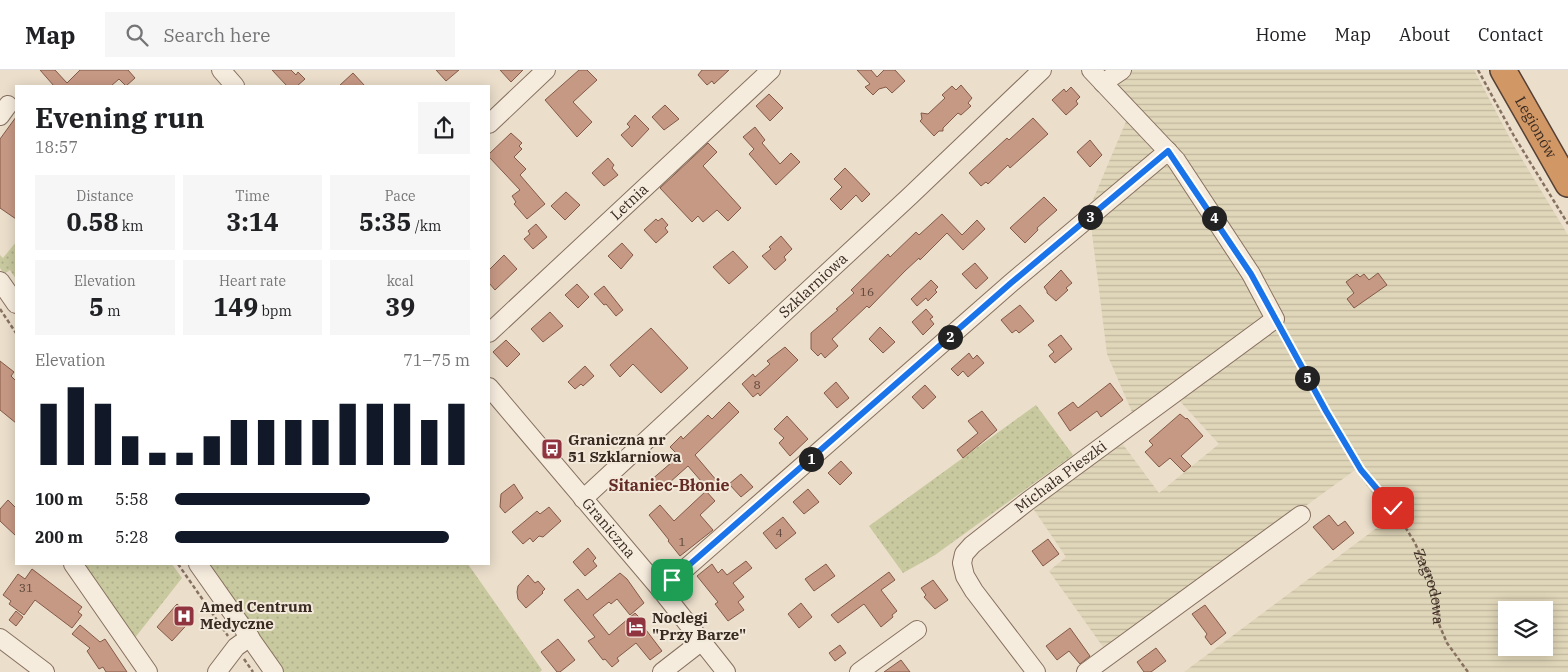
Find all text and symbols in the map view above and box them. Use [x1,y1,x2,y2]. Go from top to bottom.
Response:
search box [105,12,455,57]
text: Map [25,19,75,51]
icon: search [123,21,151,49]
text: Search here [163,23,270,47]
text: Home [1255,23,1307,46]
text: Map [1335,23,1371,46]
text: About [1399,23,1450,46]
text: Contact [1478,23,1543,46]
street label: Legionów [1511,93,1561,162]
text: Evening run [35,99,204,136]
button: share [418,102,470,154]
text: 18:57 [35,137,78,157]
street label: Letnia [606,179,652,224]
text: Distance [76,187,133,205]
text: Time [235,187,270,205]
text: Pace [385,187,416,205]
pin: 3 [1078,204,1102,230]
text: 0.58 [66,205,118,238]
text: 3:14 [226,205,279,238]
text: 5:35 [359,205,412,238]
pin: 4 [1202,206,1226,230]
text: 3 [1086,208,1095,226]
text: 4 [1210,209,1219,227]
text: km [118,217,143,235]
text: /km [412,217,441,235]
street label: Szklarniowa [775,249,851,322]
text: Elevation [74,272,136,290]
text: Heart rate [219,272,286,290]
text: kcal [387,272,414,290]
house number: 16 [860,284,874,299]
text: 5 [89,290,104,323]
text: 149 [213,290,258,323]
text: 39 [385,290,415,323]
text: m [104,302,121,320]
text: bpm [258,302,292,320]
pin: 2 [938,324,962,350]
text: 2 [946,328,955,346]
text: Elevation [35,350,105,370]
text: 71–75 m [403,350,470,370]
pin: 5 [1294,366,1320,390]
text: 5 [1303,369,1312,387]
house number: 8 [753,377,761,392]
place label: Graniczna nr 51 Szklarniowa [568,430,682,466]
street label: Michała Pieszki [1011,436,1110,517]
bus stop icon: Graniczna nr 51 Szklarniowa [540,437,564,461]
pin: 1 [798,446,824,472]
text: 1 [807,450,816,468]
district label: Sitaniec-Błonie [608,475,730,495]
pin [1372,487,1414,529]
text: 100 m [35,489,83,509]
text: 5:58 [115,489,148,509]
street label: Graniczna [578,494,640,562]
icon: check [1379,494,1407,522]
house number: 4 [775,525,783,540]
text: 200 m [35,527,83,547]
text: 5:28 [115,527,148,547]
house number: 1 [678,534,686,549]
street label: Zagrodowa [1410,546,1448,625]
pin [651,559,693,601]
icon: arrive [658,566,686,594]
house number: 31 [19,580,33,595]
place label: Amed Centrum Medyczne [200,597,313,633]
map controls [1498,601,1553,656]
button: layers [1498,601,1553,656]
hospital icon: Amed Centrum Medyczne [172,604,196,628]
place label: Noclegi "Przy Barze" [652,608,746,644]
hotel icon: Noclegi "Przy Barze" [624,615,648,639]

